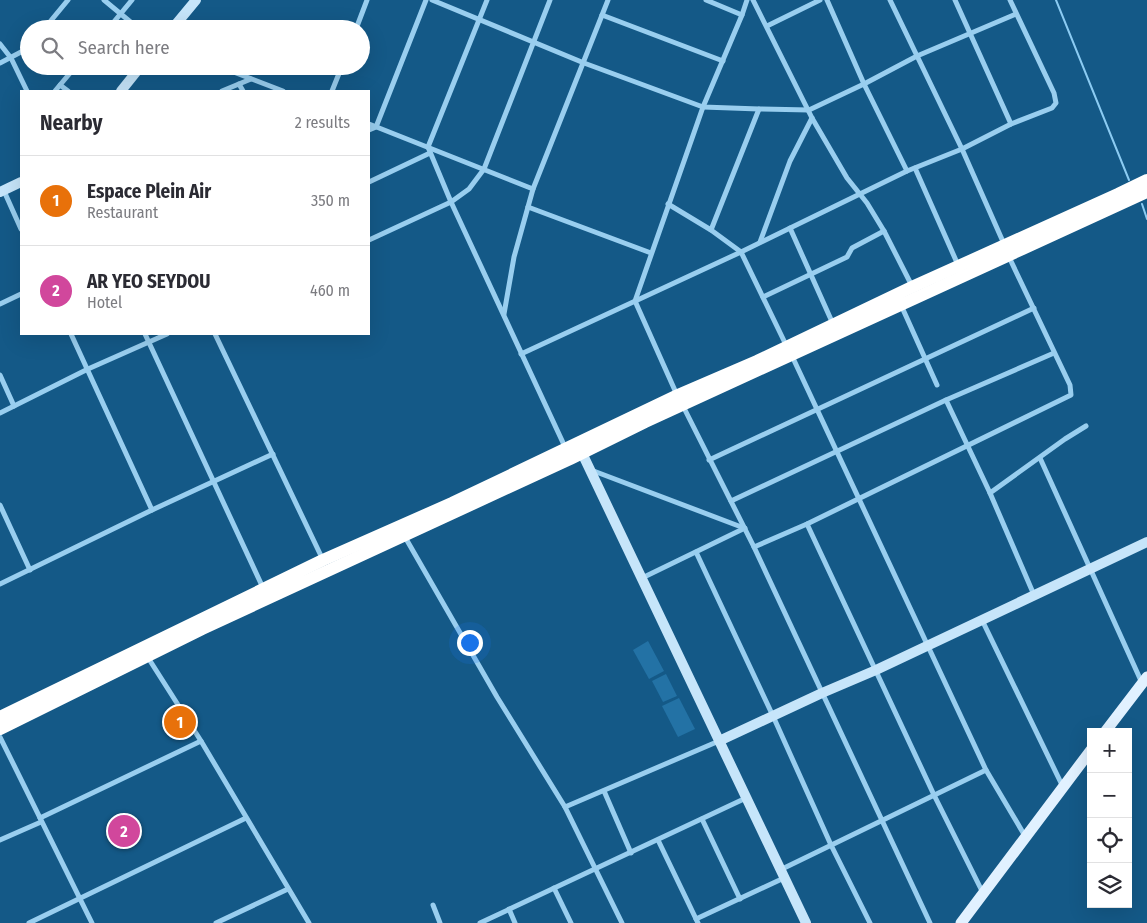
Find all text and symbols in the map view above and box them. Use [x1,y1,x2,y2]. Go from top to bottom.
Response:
search box [20,20,370,75]
icon: search [38,34,66,62]
text: Search here [78,36,170,59]
text: Nearby [40,110,102,136]
text: 2 results [295,113,350,132]
text: Espace Plein Air [87,180,211,203]
text: 1 [53,191,59,210]
text: 350 m [311,191,350,210]
text: Restaurant [87,203,158,222]
text: AR YEO SEYDOU [87,270,210,293]
text: 2 [52,281,60,300]
text: 460 m [310,281,350,300]
text: Hotel [87,293,122,312]
your location [457,630,483,656]
pin: 1 [164,703,196,741]
map controls [1087,728,1132,908]
button: + [1087,728,1132,773]
button: − [1087,773,1132,818]
pin: 2 [108,812,140,850]
button: locate [1087,818,1132,863]
button: layers [1087,863,1132,908]

